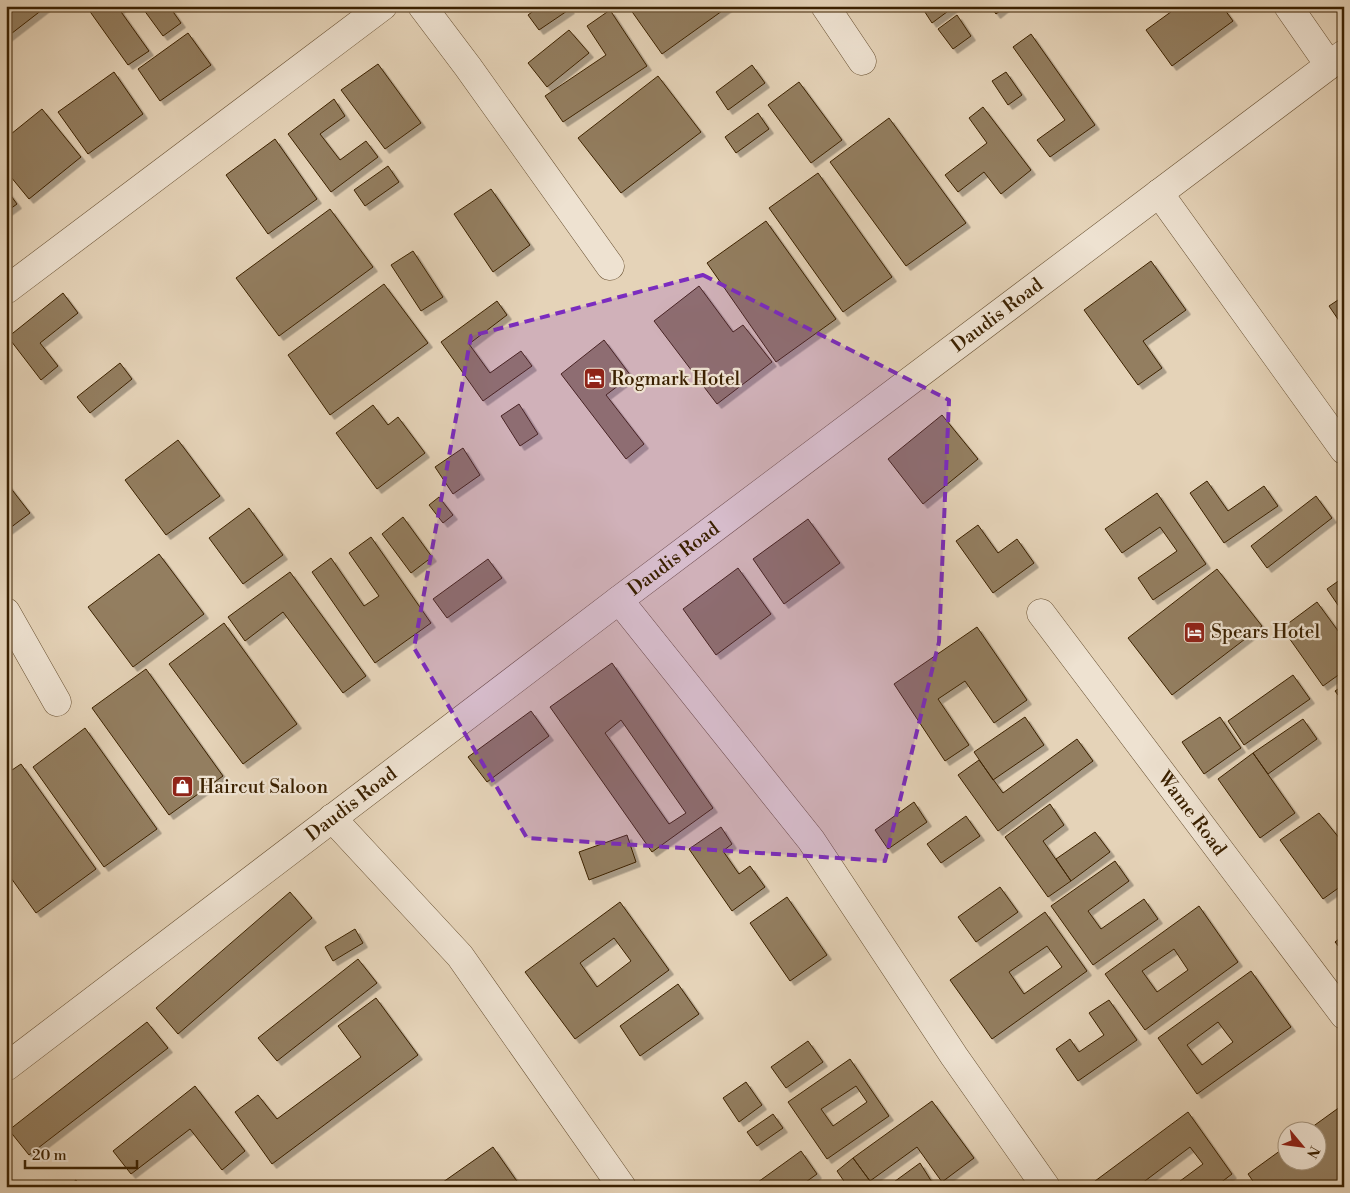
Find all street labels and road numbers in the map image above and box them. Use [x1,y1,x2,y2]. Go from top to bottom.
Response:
street label: Daudis Road [947,273,1048,357]
street label: Daudis Road [623,516,724,601]
street label: Daudis Road [301,761,402,846]
street label: Wame Road [1152,766,1232,861]

